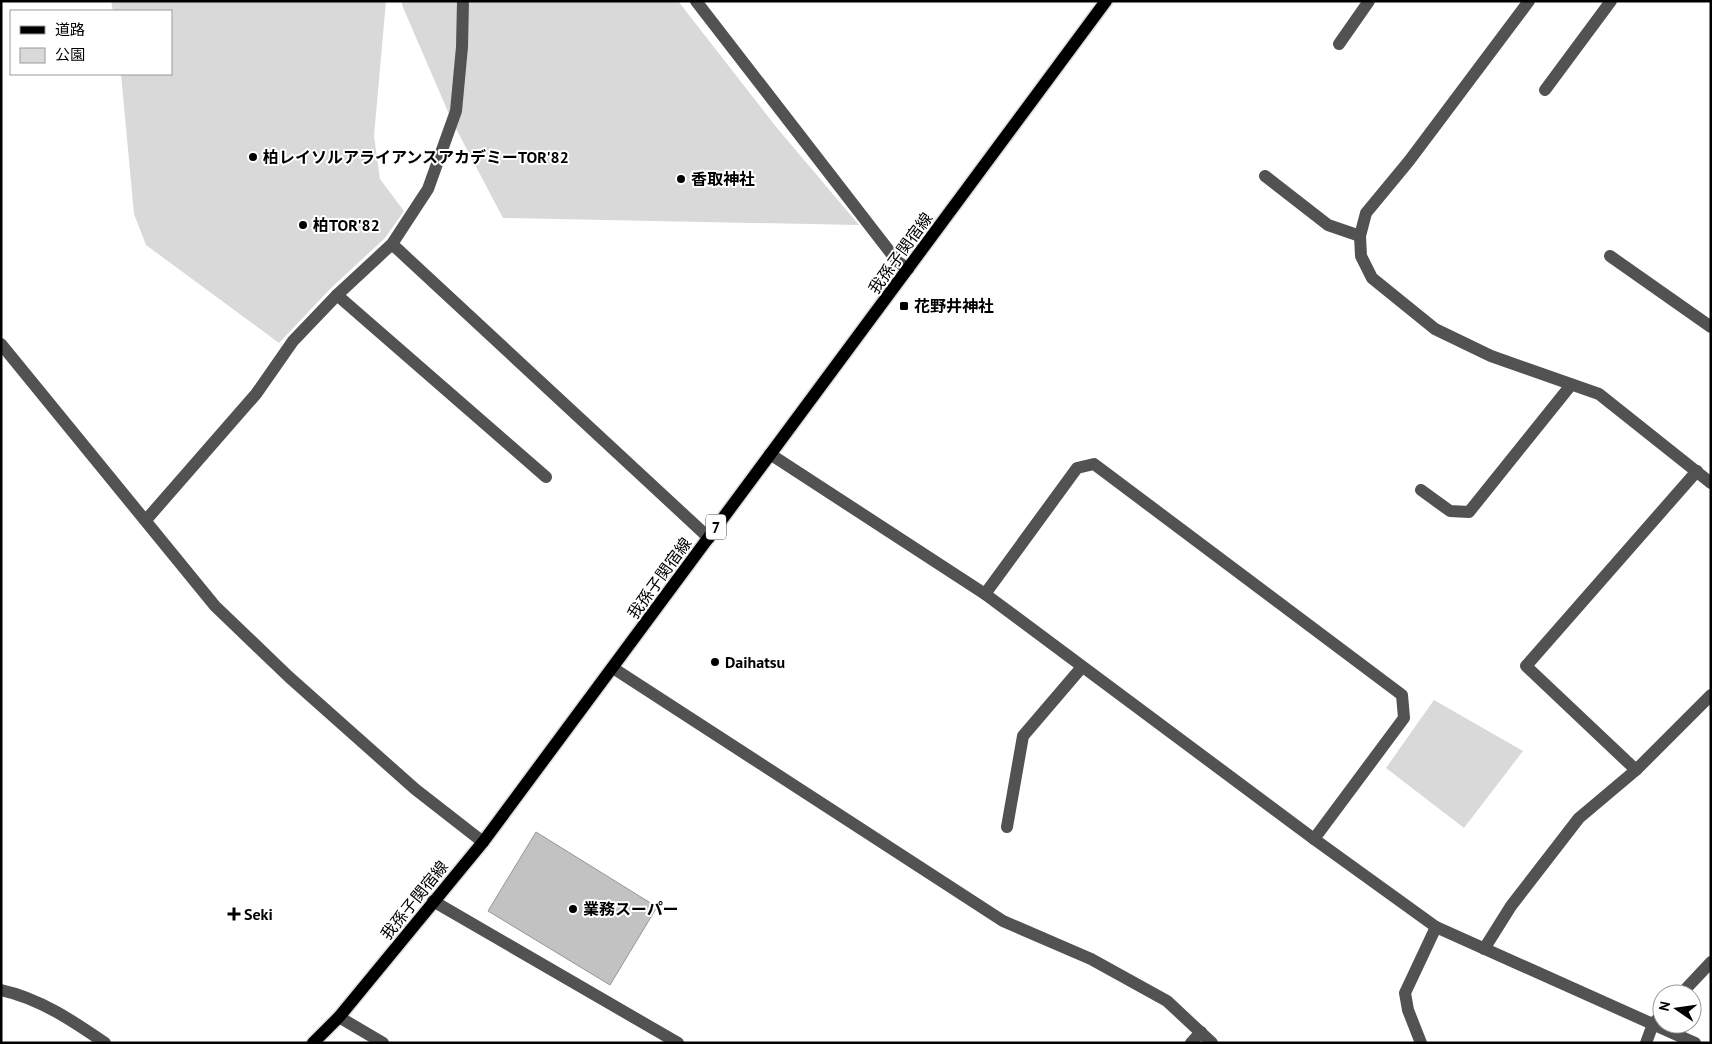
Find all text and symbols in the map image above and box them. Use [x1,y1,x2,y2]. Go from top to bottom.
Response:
legend [10,10,172,75]
text: 道路 [55,20,85,39]
text: 公園 [55,45,85,64]
place label: 柏レイソルアライアンスアカデミーTOR'82 [263,147,569,167]
marker: 柏レイソルアライアンスアカデミーTOR'82 [247,151,259,163]
place label: 香取神社 [691,169,755,189]
marker: 香取神社 [675,173,687,185]
street label: 我孫子関宿線 [864,208,936,298]
place label: 柏TOR'82 [313,215,380,235]
marker: 柏TOR'82 [297,219,309,231]
place label: 花野井神社 [914,296,994,316]
marker: 花野井神社 [898,300,910,312]
road number: 7 [706,514,726,540]
street label: 我孫子関宿線 [623,533,695,623]
place label: Daihatsu [725,652,785,672]
marker: Daihatsu [709,656,721,668]
street label: 我孫子関宿線 [376,856,452,944]
place label: 業務スーパー [583,899,679,919]
marker: 業務スーパー [567,903,579,915]
place label: Seki [244,904,273,924]
marker: Seki [228,908,240,920]
north arrow [1652,984,1702,1034]
text: N [1655,1000,1674,1013]

